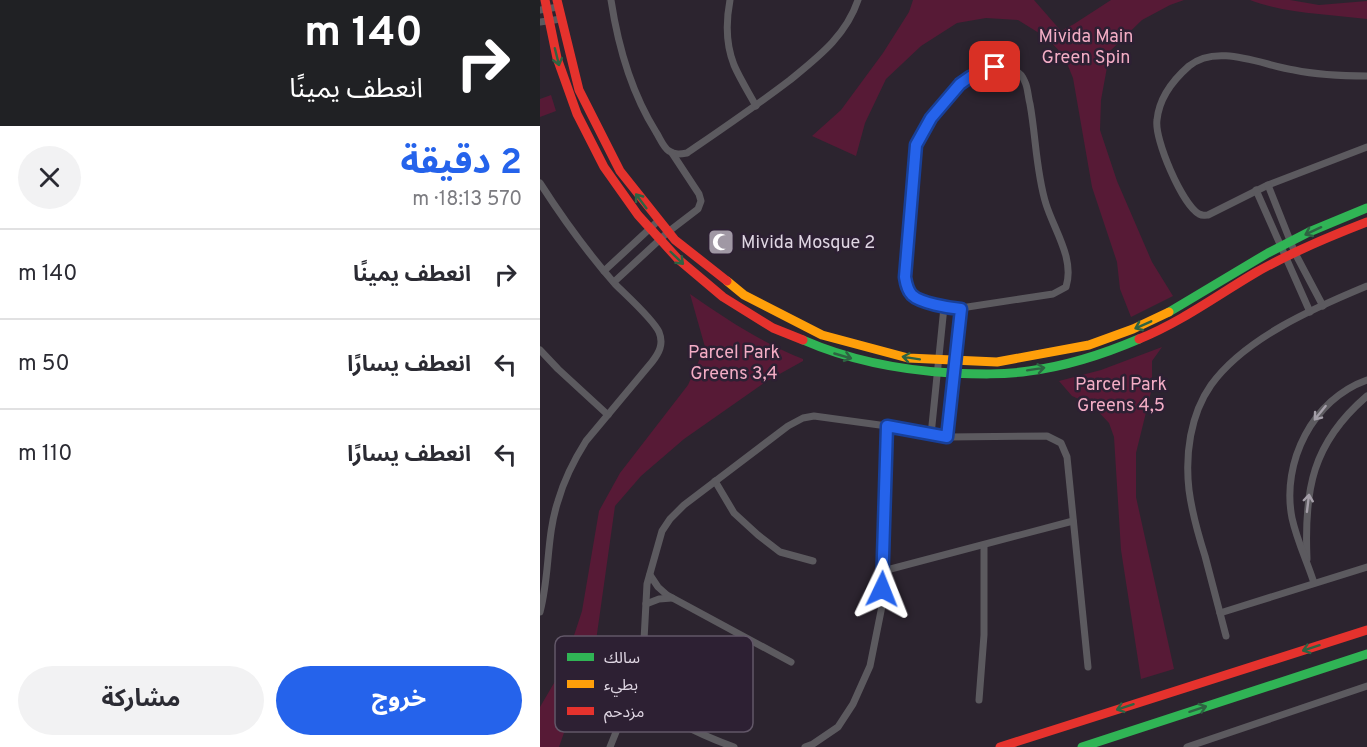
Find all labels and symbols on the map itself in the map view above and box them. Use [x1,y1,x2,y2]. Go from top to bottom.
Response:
park label: Mivida Main Green Spin [1039,26,1133,70]
pin [969,41,1020,92]
one-way arrow [551,47,563,66]
one-way arrow [634,193,647,209]
one-way arrow [1304,226,1322,237]
mosque icon: Mivida Mosque 2 [706,227,736,257]
place label: Mivida Mosque 2 [741,232,875,255]
one-way arrow [669,251,684,265]
one-way arrow [1134,320,1152,331]
park label: Parcel Park Greens 3,4 [688,342,780,386]
one-way arrow [834,351,853,362]
one-way arrow [902,352,922,363]
one-way arrow [1026,364,1046,375]
park label: Parcel Park Greens 4,5 [1075,374,1167,418]
one-way arrow [1314,405,1327,421]
one-way arrow [1303,494,1314,514]
position arrow [850,557,914,621]
legend [555,636,753,732]
one-way arrow [1302,643,1321,654]
text: سالك [604,649,640,669]
text: بطيء [604,676,638,697]
one-way arrow [1116,702,1135,713]
text: مزدحم [604,703,644,724]
one-way arrow [1188,703,1207,714]

